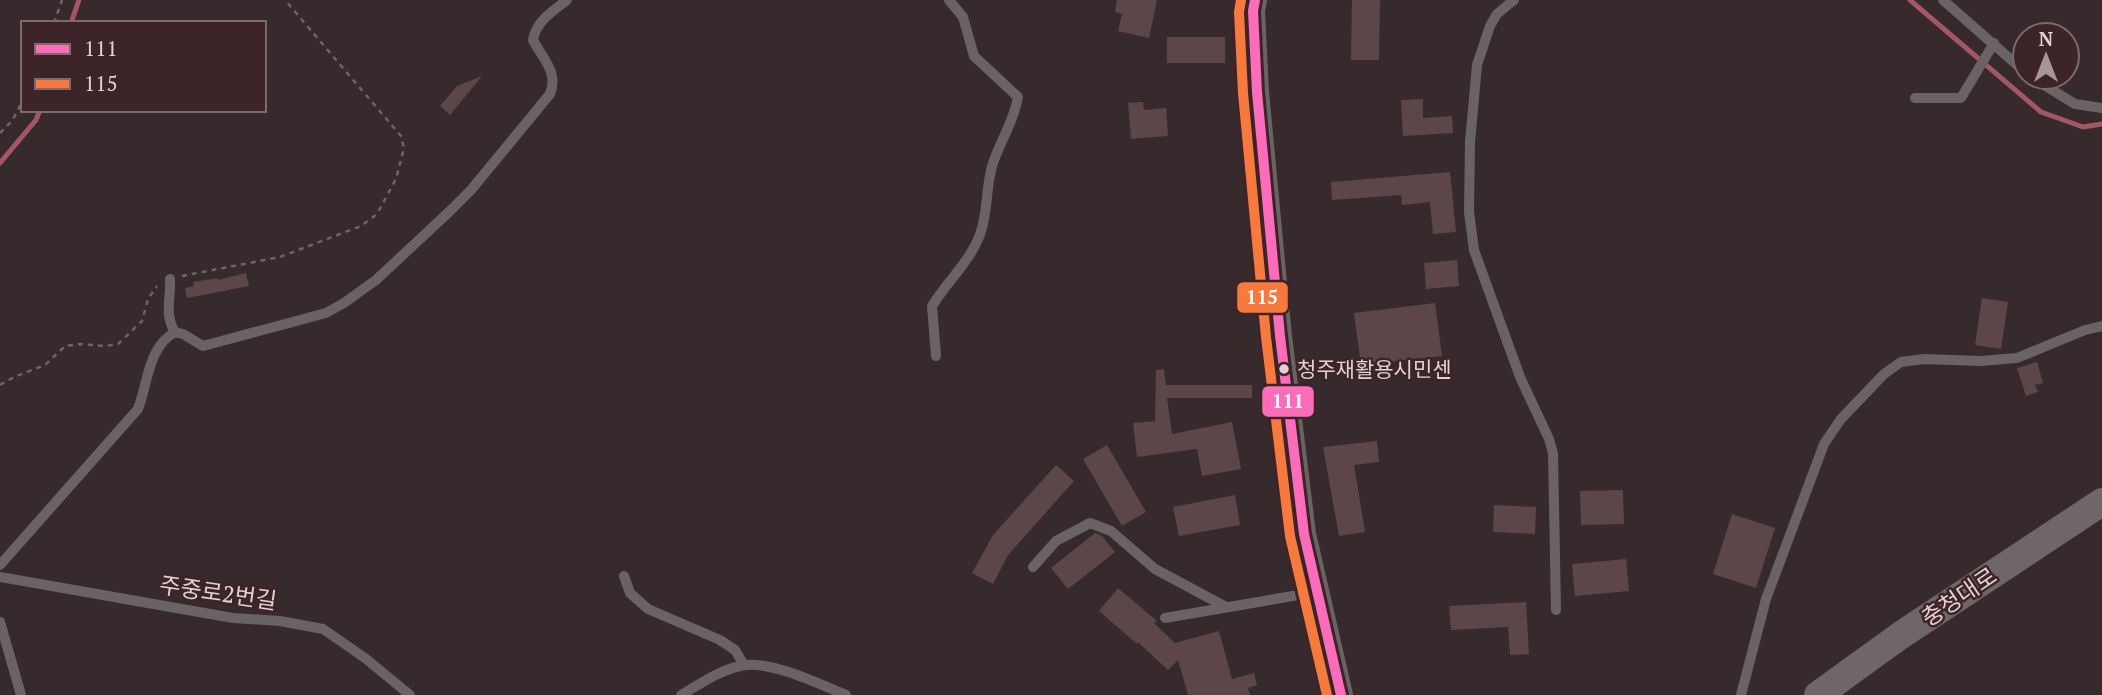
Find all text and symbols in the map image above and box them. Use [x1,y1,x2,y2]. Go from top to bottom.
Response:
legend [21,21,266,112]
north arrow [2011,21,2081,91]
text: N [2039,26,2054,51]
text: 111 [84,34,118,62]
text: 115 [84,69,118,97]
line badge: 115 [1236,281,1289,314]
text: 115 [1246,284,1278,309]
place label: 청주재활용시민센 [1297,355,1452,383]
marker: 청주재활용시민센 [1277,362,1291,376]
line badge: 111 [1261,385,1315,418]
text: 111 [1272,388,1304,413]
street label: 충청대로 [1915,560,2002,633]
street label: 주중로2번길 [157,569,279,616]

